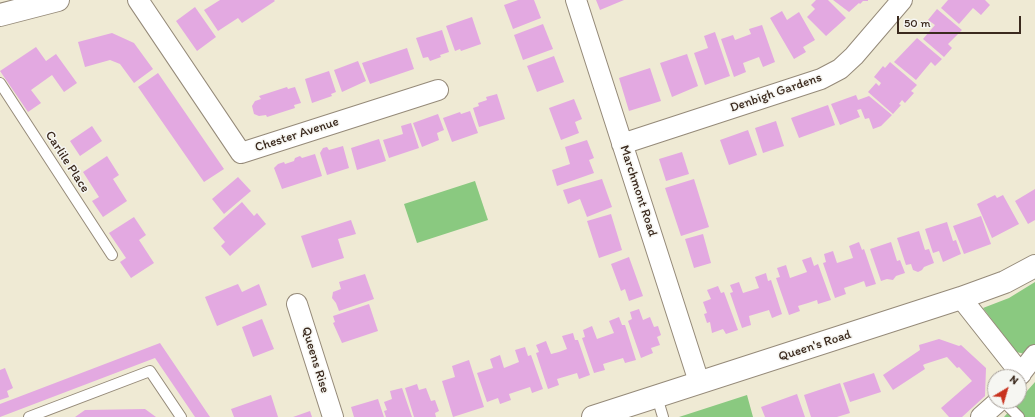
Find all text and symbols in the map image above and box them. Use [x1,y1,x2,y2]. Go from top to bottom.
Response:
scale bar [899,8,1023,34]
text: 50 m [904,16,930,30]
street label: Denbigh Gardens [728,70,824,116]
street label: Chester Avenue [253,114,341,156]
street label: Carlile Place [41,128,93,196]
street label: Marchmont Road [616,143,660,239]
street label: Queens Rise [298,325,332,395]
street label: Queen's Road [777,327,853,365]
north arrow [987,369,1027,409]
text: N [1007,373,1021,387]

